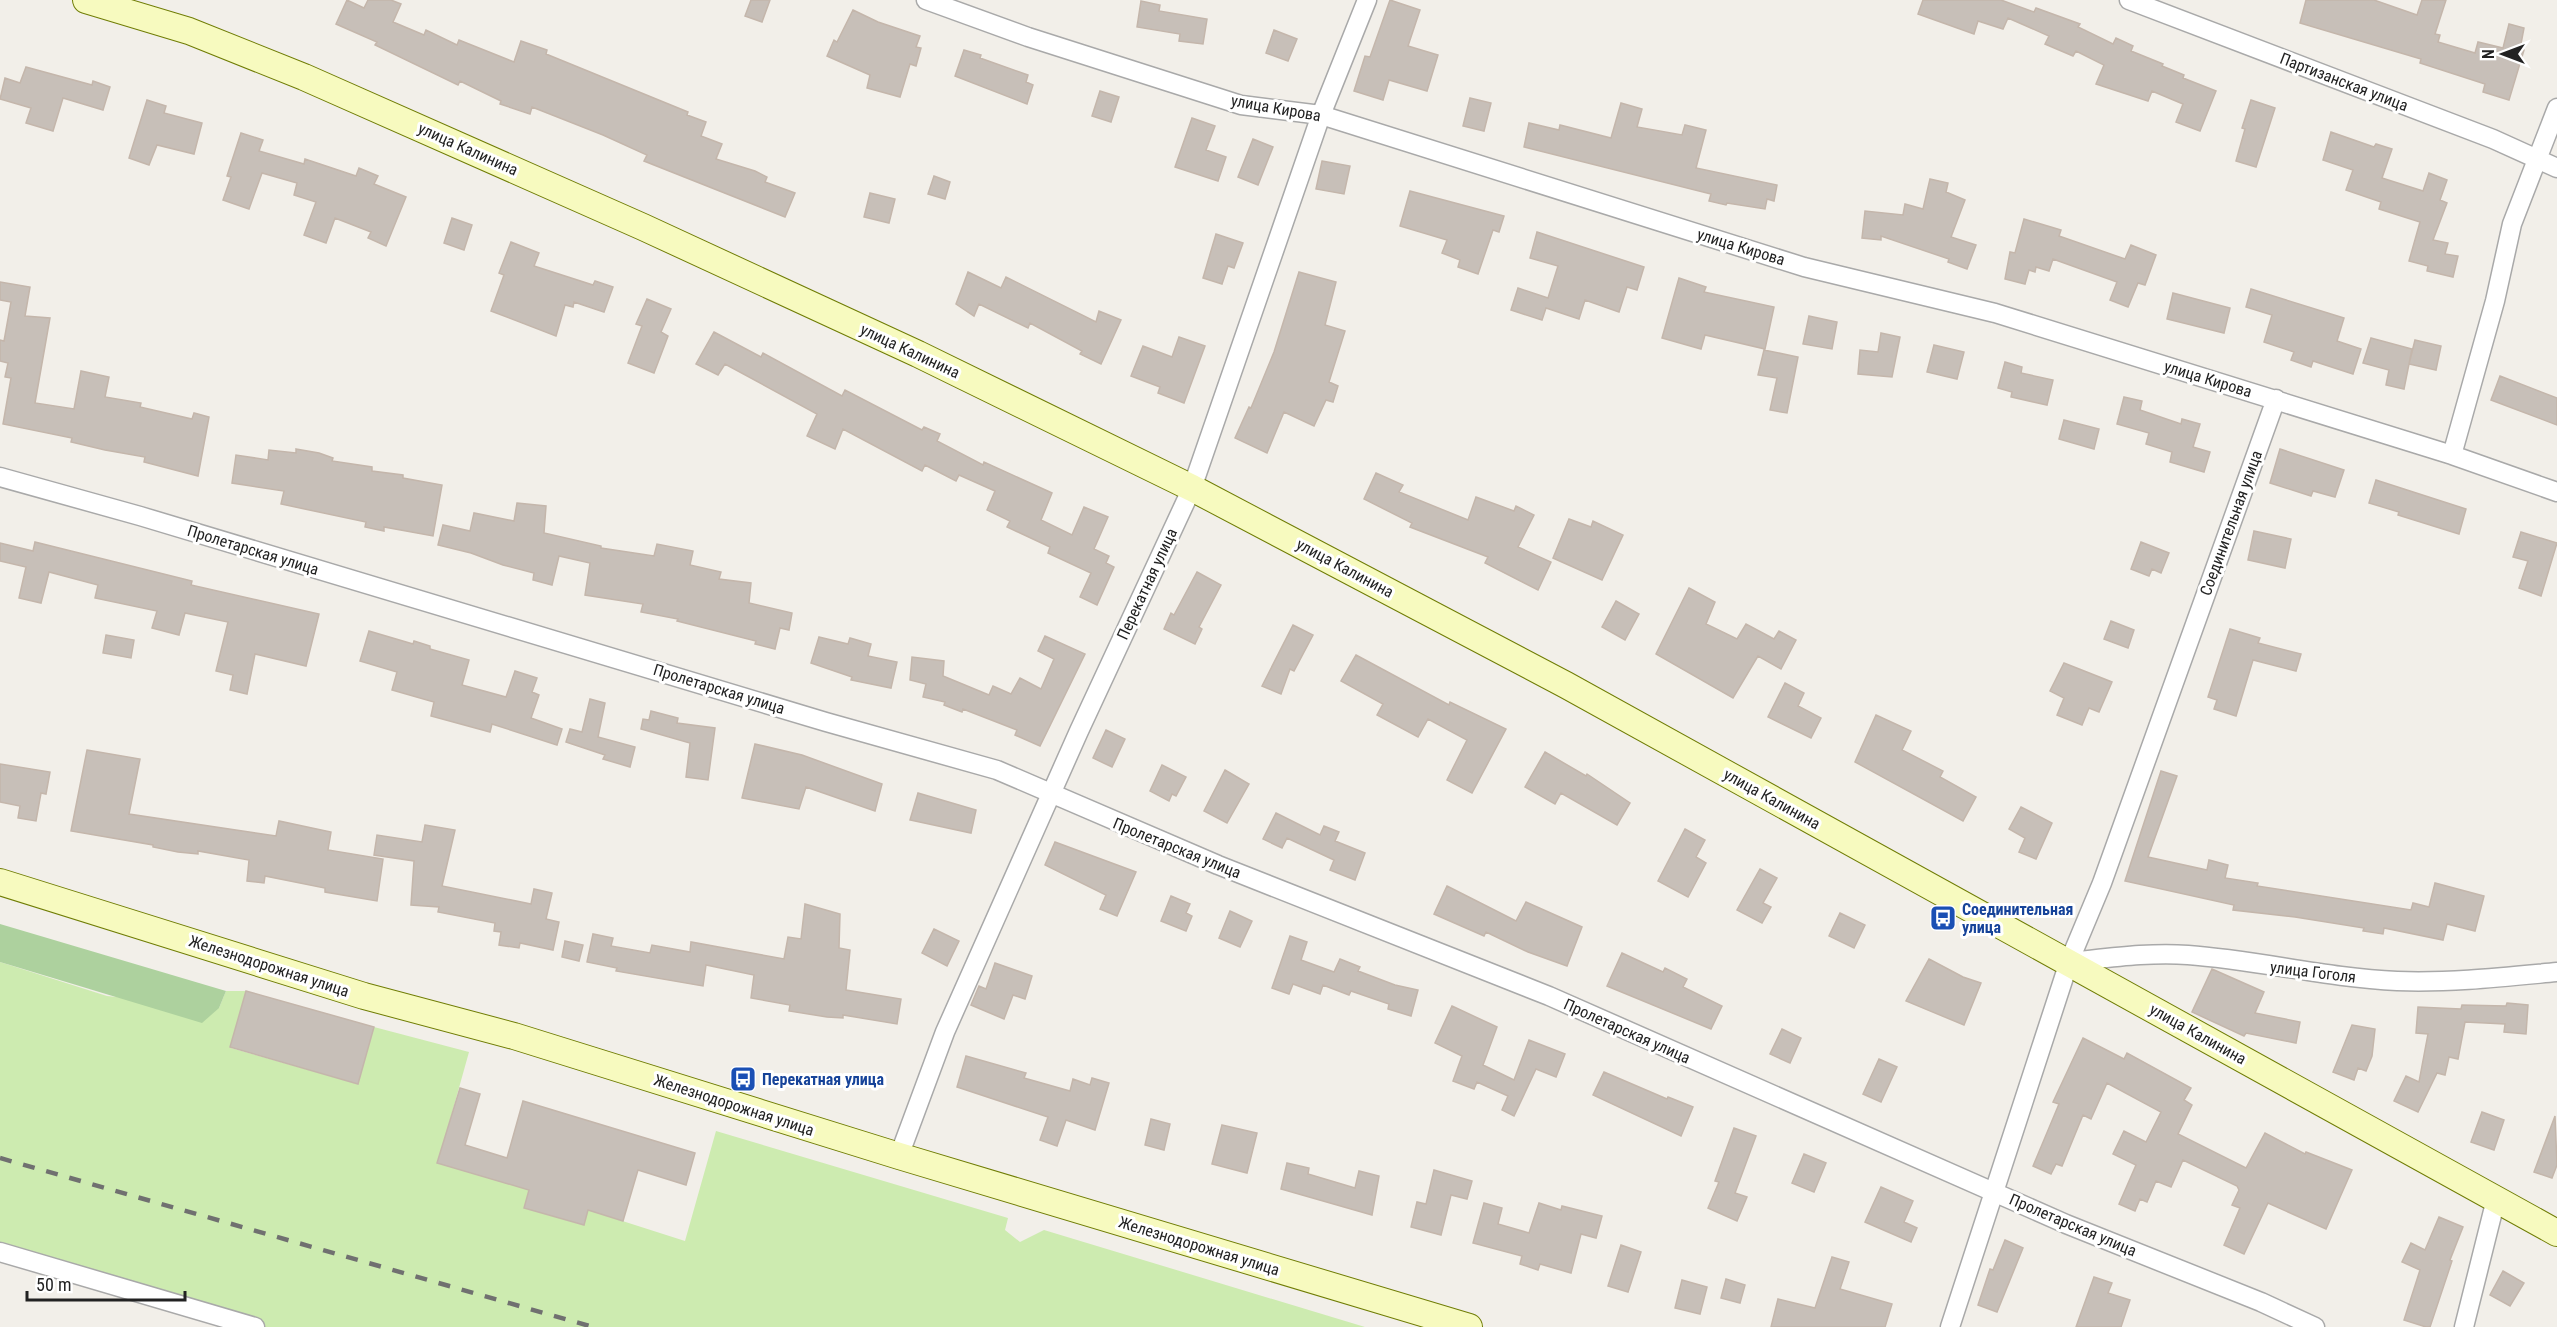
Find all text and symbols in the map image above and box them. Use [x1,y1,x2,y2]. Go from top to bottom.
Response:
north arrow [2473,24,2533,84]
street label: Партизанская улица [2277,49,2411,115]
text: N [2479,49,2498,59]
street label: улица Кирова [1230,91,1322,125]
street label: улица Калинина [415,118,521,180]
street label: улица Кирова [1695,225,1787,269]
street label: улица Калинина [857,320,963,382]
street label: улица Кирова [2162,357,2254,401]
street label: Соединительная улица [2196,448,2266,598]
street label: Пролетарская улица [185,521,321,579]
street label: Перекатная улица [1113,525,1181,643]
street label: улица Калинина [1293,534,1397,602]
street label: Пролетарская улица [651,660,787,718]
street label: улица Калинина [1720,765,1824,833]
street label: Пролетарская улица [1110,814,1244,882]
place label: Соединительная улица [1962,900,2073,937]
bus stop icon: Соединительная улица [1928,903,1958,933]
street label: Железнодорожная улица [187,931,351,1001]
street label: улица Гоголя [2269,957,2357,987]
street label: Пролетарская улица [1561,995,1693,1067]
street label: улица Калинина [2146,1000,2250,1068]
bus stop icon: Перекатная улица [728,1064,758,1094]
street label: Железнодорожная улица [652,1070,816,1140]
place label: Перекатная улица [762,1070,884,1089]
street label: Пролетарская улица [2007,1190,2139,1260]
street label: Железнодорожная улица [1116,1212,1282,1280]
scale bar [27,1264,184,1302]
text: 50 m [36,1274,71,1295]

